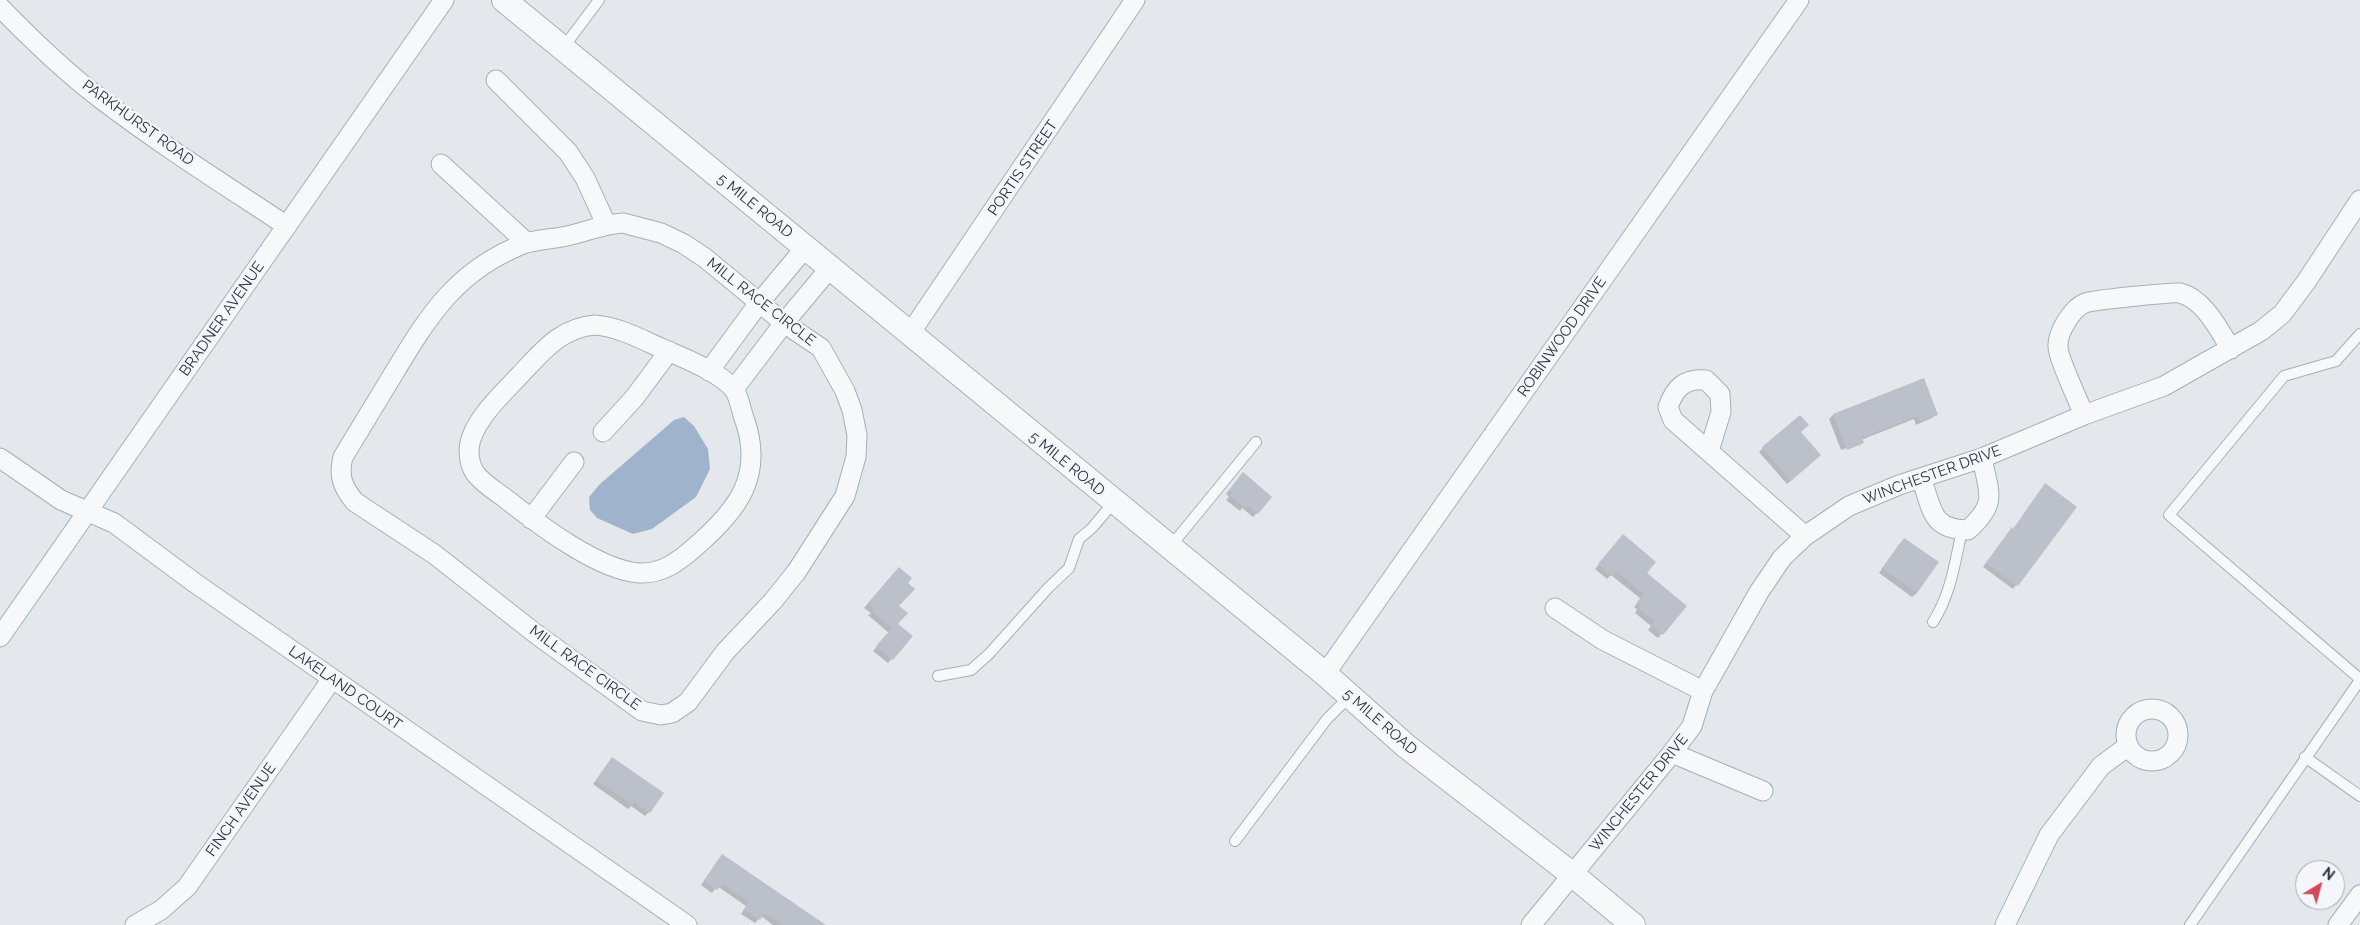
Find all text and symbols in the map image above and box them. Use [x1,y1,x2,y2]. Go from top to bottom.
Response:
street label: PARKHURST ROAD [79,76,197,170]
street label: PORTIS STREET [984,117,1062,219]
street label: 5 MILE ROAD [714,170,796,242]
street label: MILL RACE CIRCLE [703,254,819,350]
street label: BRADNER AVENUE [176,258,268,380]
street label: ROBINWOOD DRIVE [1514,274,1610,400]
street label: 5 MILE ROAD [1026,428,1108,500]
street label: WINCHESTER DRIVE [1860,442,2004,508]
street label: MILL RACE CIRCLE [526,622,644,714]
street label: LAKELAND COURT [285,642,405,734]
street label: 5 MILE ROAD [1339,685,1421,759]
street label: WINCHESTER DRIVE [1586,731,1692,855]
street label: FINCH AVENUE [202,760,280,860]
north arrow [2295,860,2345,910]
text: N [2319,864,2338,883]

